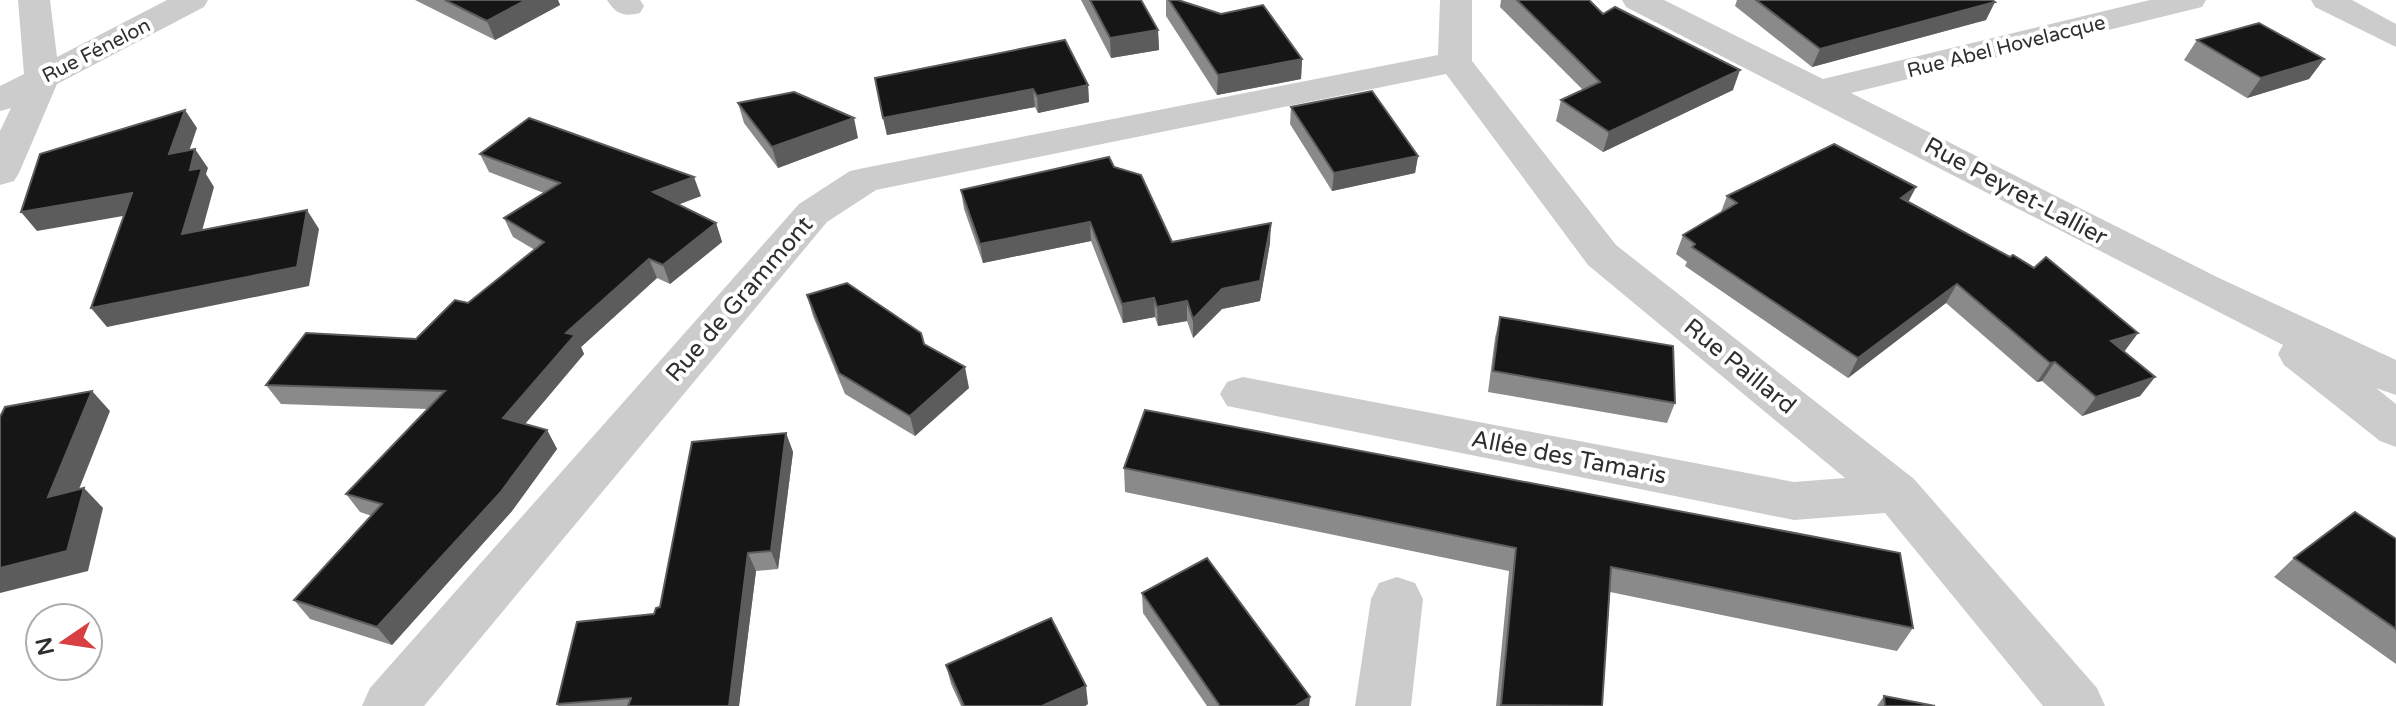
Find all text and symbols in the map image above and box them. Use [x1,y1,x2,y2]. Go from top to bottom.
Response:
street label: Rue Abel Hovelacque [1905,11,2108,83]
street label: Rue Fénelon [38,13,155,88]
street label: Rue Peyret-Lallier [1919,131,2113,252]
street label: Rue de Grammont [660,211,819,388]
street label: Rue Paillard [1678,312,1802,420]
street label: Allée des Tamaris [1469,424,1669,491]
north arrow [24,602,104,682]
text: N [31,635,60,658]

